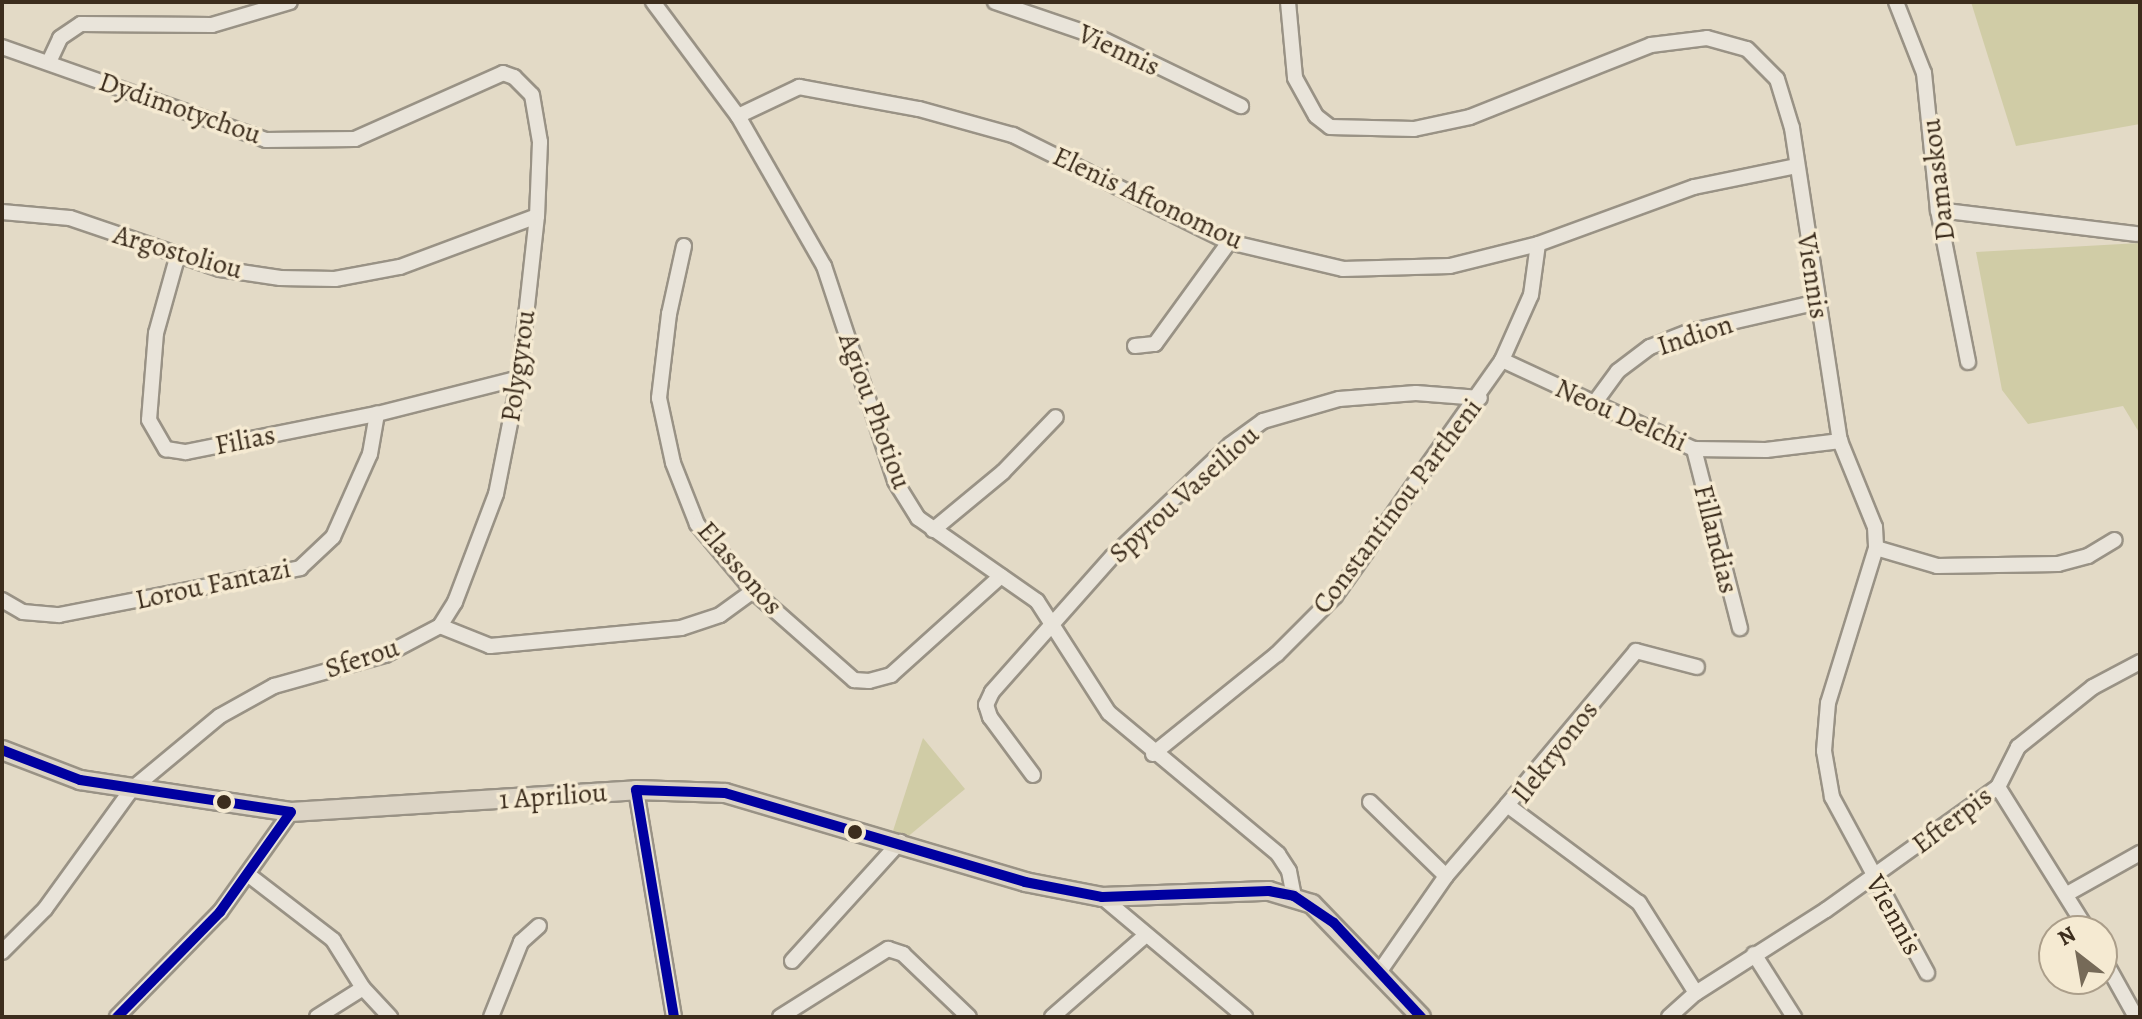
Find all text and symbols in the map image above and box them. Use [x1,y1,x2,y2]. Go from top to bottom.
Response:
street label: Viennis [1073,17,1165,83]
street label: Dydimotychou [94,65,266,151]
street label: Damaskou [1914,117,1962,243]
street label: Elenis Aftonomou [1047,139,1249,257]
street label: Argostoliou [110,218,246,286]
street label: Viennis [1790,231,1836,321]
street label: Indion [1653,307,1737,363]
street label: Polygyrou [494,308,542,424]
street label: Agiou Photiou [831,328,919,494]
street label: Neou Delchi [1550,371,1692,459]
street label: Constantinou Partheni [1305,392,1489,620]
street label: Filias [212,418,278,462]
street label: Spyrou Vaseiliou [1102,418,1266,570]
street label: Fillandias [1686,481,1746,597]
street label: Elassonos [690,514,790,622]
street label: Lorou Fantazi [132,551,294,617]
street label: Sferou [321,630,403,686]
street label: Ilekryonos [1504,694,1606,810]
street label: 1 Apriliou [498,775,608,817]
street label: Efterpis [1905,779,1999,861]
unlabelled marker [216,794,232,810]
unlabelled marker [847,824,863,840]
street label: Viennis [1858,869,1930,961]
north arrow [2038,915,2118,995]
text: N [2052,919,2081,953]

